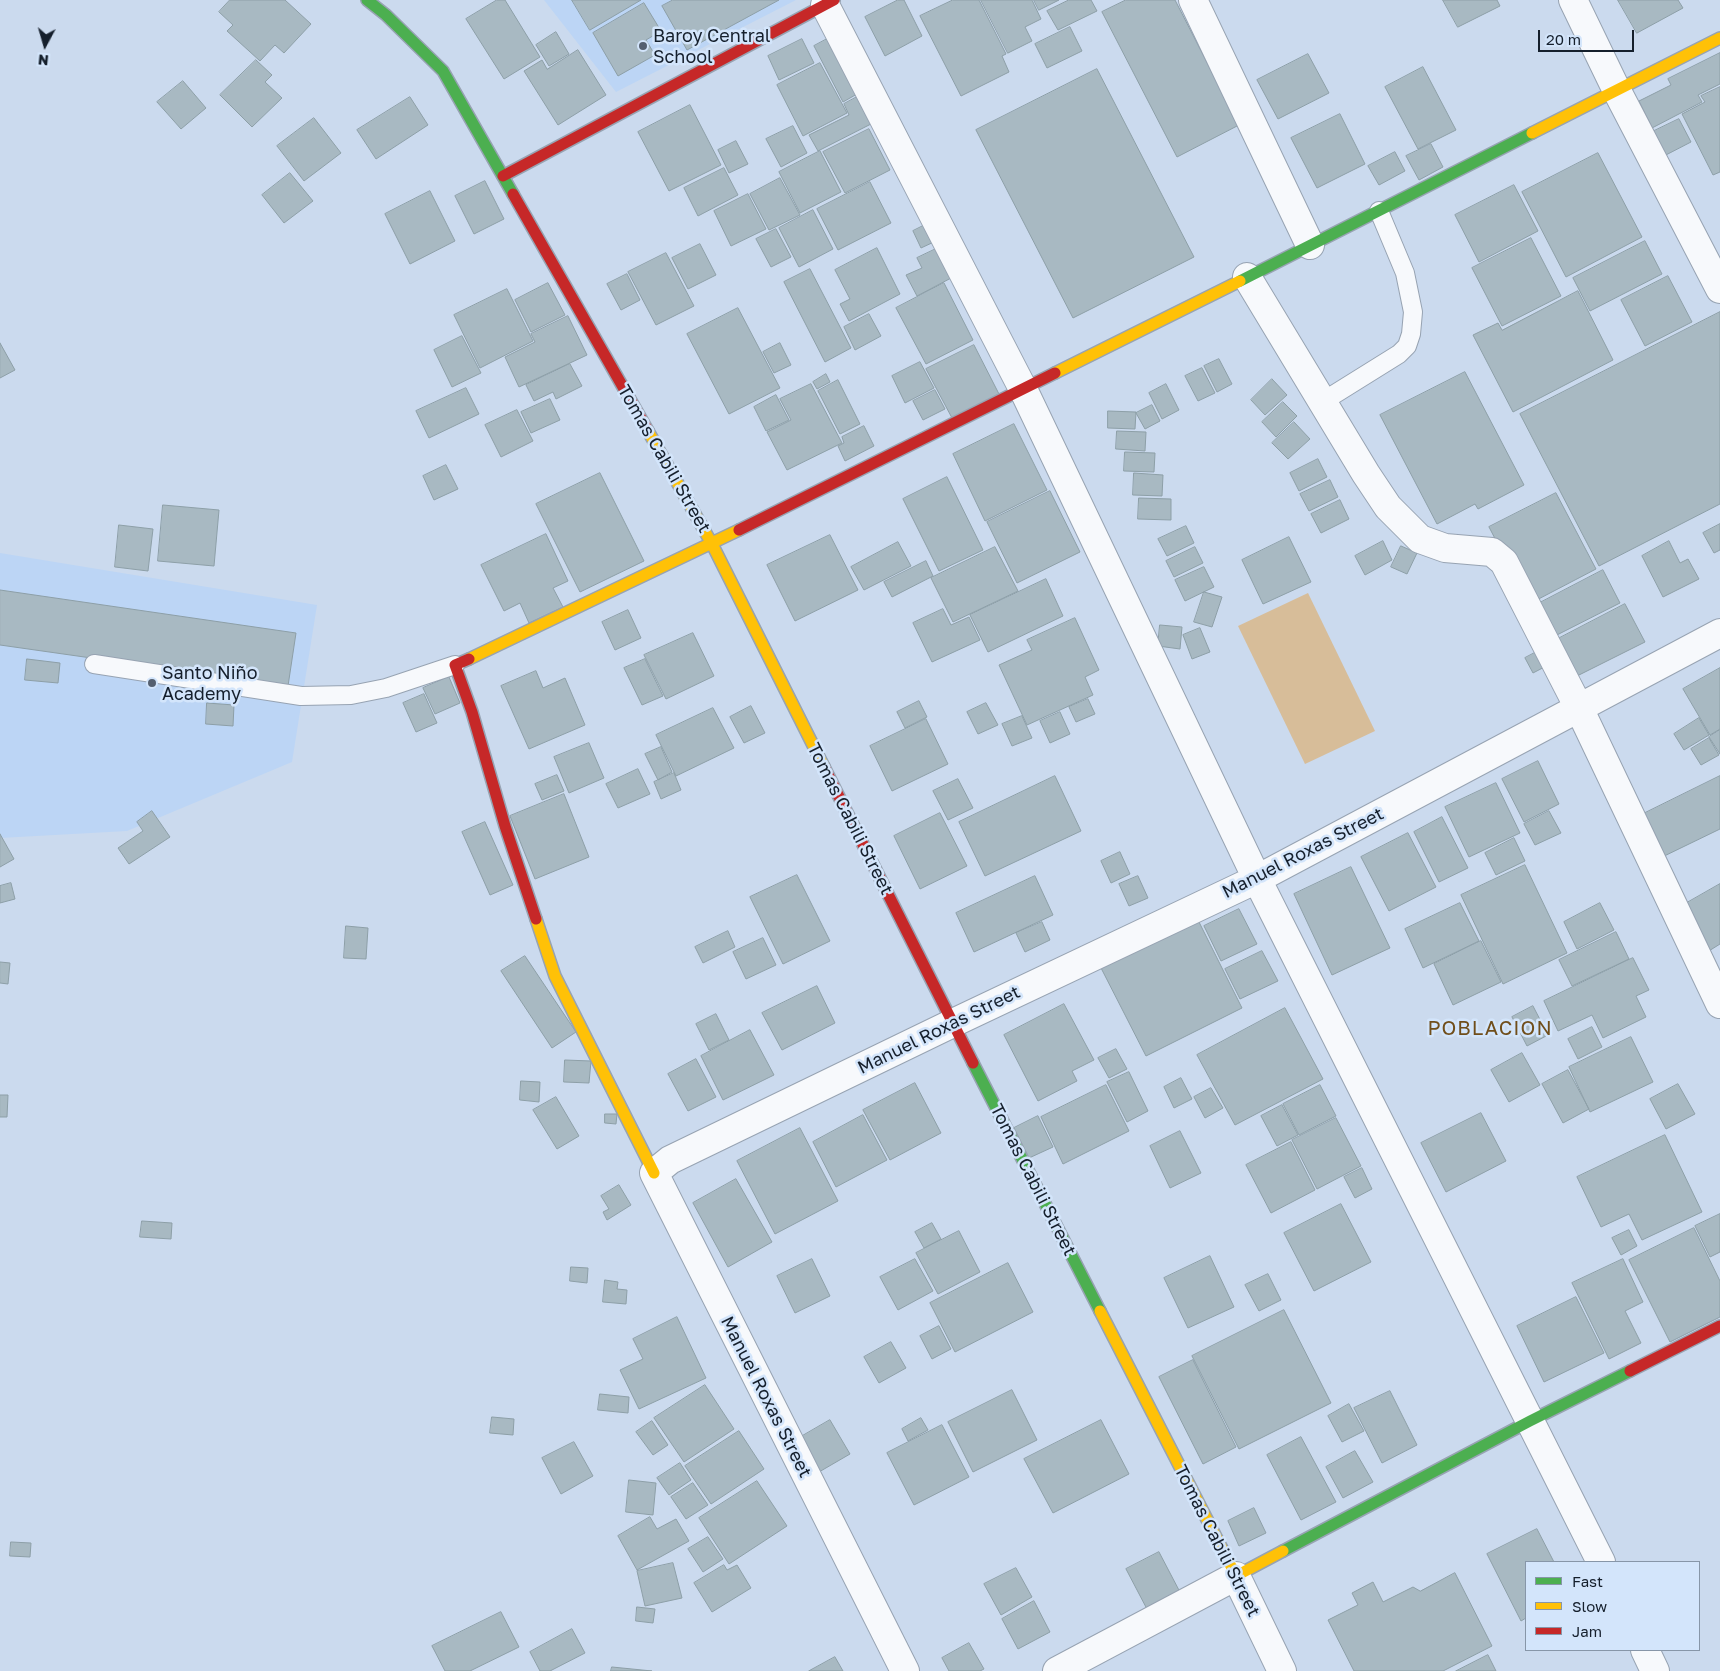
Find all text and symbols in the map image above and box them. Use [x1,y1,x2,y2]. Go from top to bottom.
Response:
north arrow [20,20,70,70]
scale bar [1540,20,1636,52]
place label: Baroy Central School [653,25,771,68]
text: 20 m [1546,30,1581,48]
marker: Baroy Central School [637,40,649,52]
text: N [37,51,50,69]
street label: Tomas Cabili Street [613,381,715,537]
place label: Santo Niño Academy [162,662,257,704]
marker: Santo Niño Academy [146,677,158,689]
street label: Tomas Cabili Street [802,740,898,898]
street label: Manuel Roxas Street [1219,803,1387,903]
street label: Manuel Roxas Street [854,981,1024,1079]
district label: POBLACION [1426,1017,1554,1041]
street label: Tomas Cabili Street [985,1101,1081,1259]
street label: Manuel Roxas Street [716,1313,816,1481]
street label: Tomas Cabili Street [1169,1462,1265,1620]
legend [1525,1561,1700,1651]
text: Fast [1572,1572,1603,1590]
text: Slow [1572,1597,1607,1615]
text: Jam [1572,1622,1602,1640]

